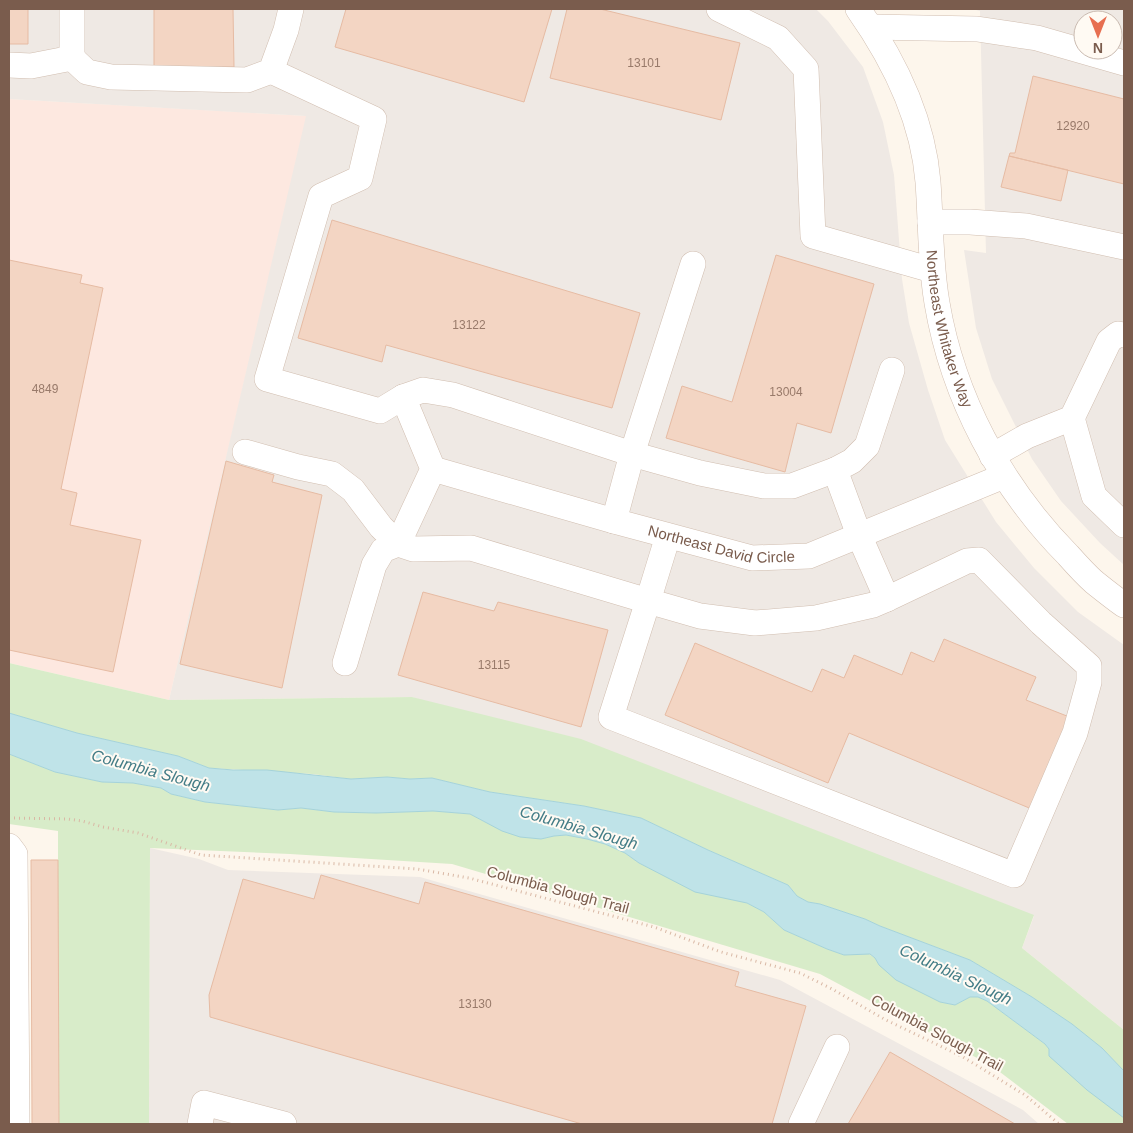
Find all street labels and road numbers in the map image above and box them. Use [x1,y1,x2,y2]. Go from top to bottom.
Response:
street label: Northeast Whitaker Way [923,249,976,411]
street label: Northeast David Circle [646,522,795,566]
street label: Columbia Slough Trail [485,862,631,917]
street label: Columbia Slough Trail [868,991,1006,1075]

